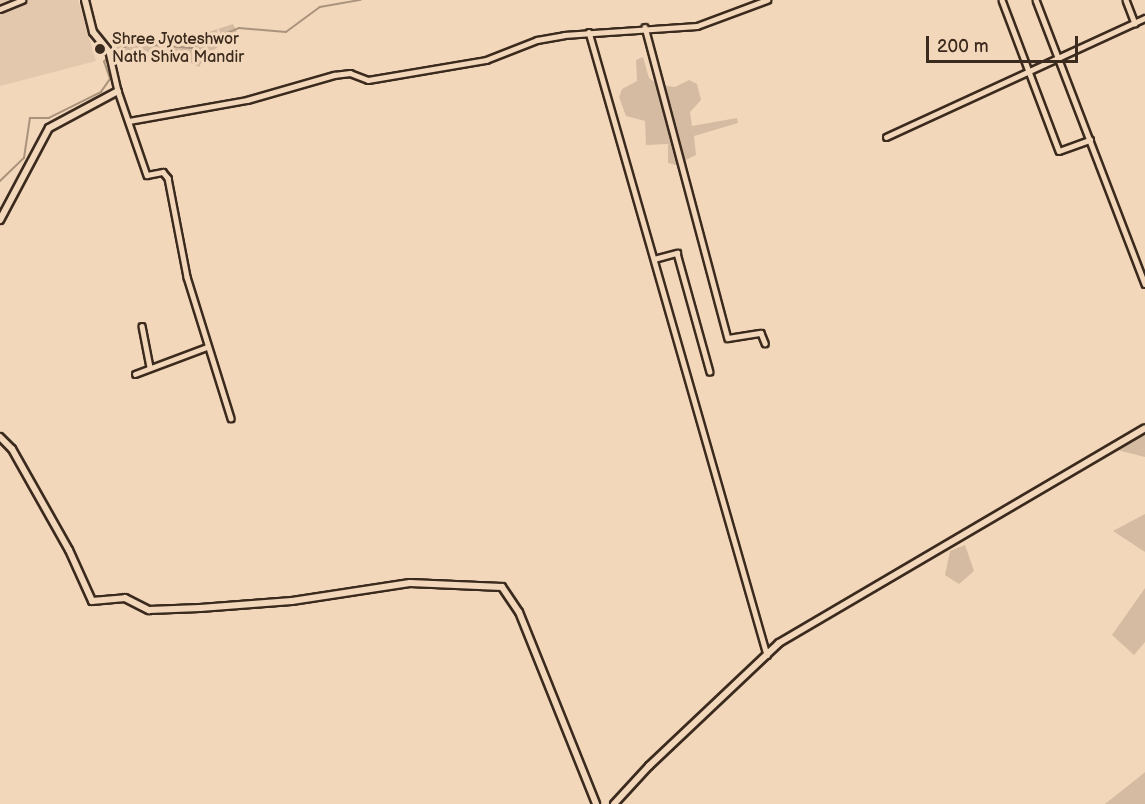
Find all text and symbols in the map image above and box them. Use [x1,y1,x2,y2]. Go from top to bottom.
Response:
scale bar [929,24,1080,62]
place label: Shree Jyoteshwor Nath Shiva Mandir [112,30,244,68]
text: 200 m [937,36,989,57]
marker: Shree Jyoteshwor Nath Shiva Mandir [93,42,107,56]

